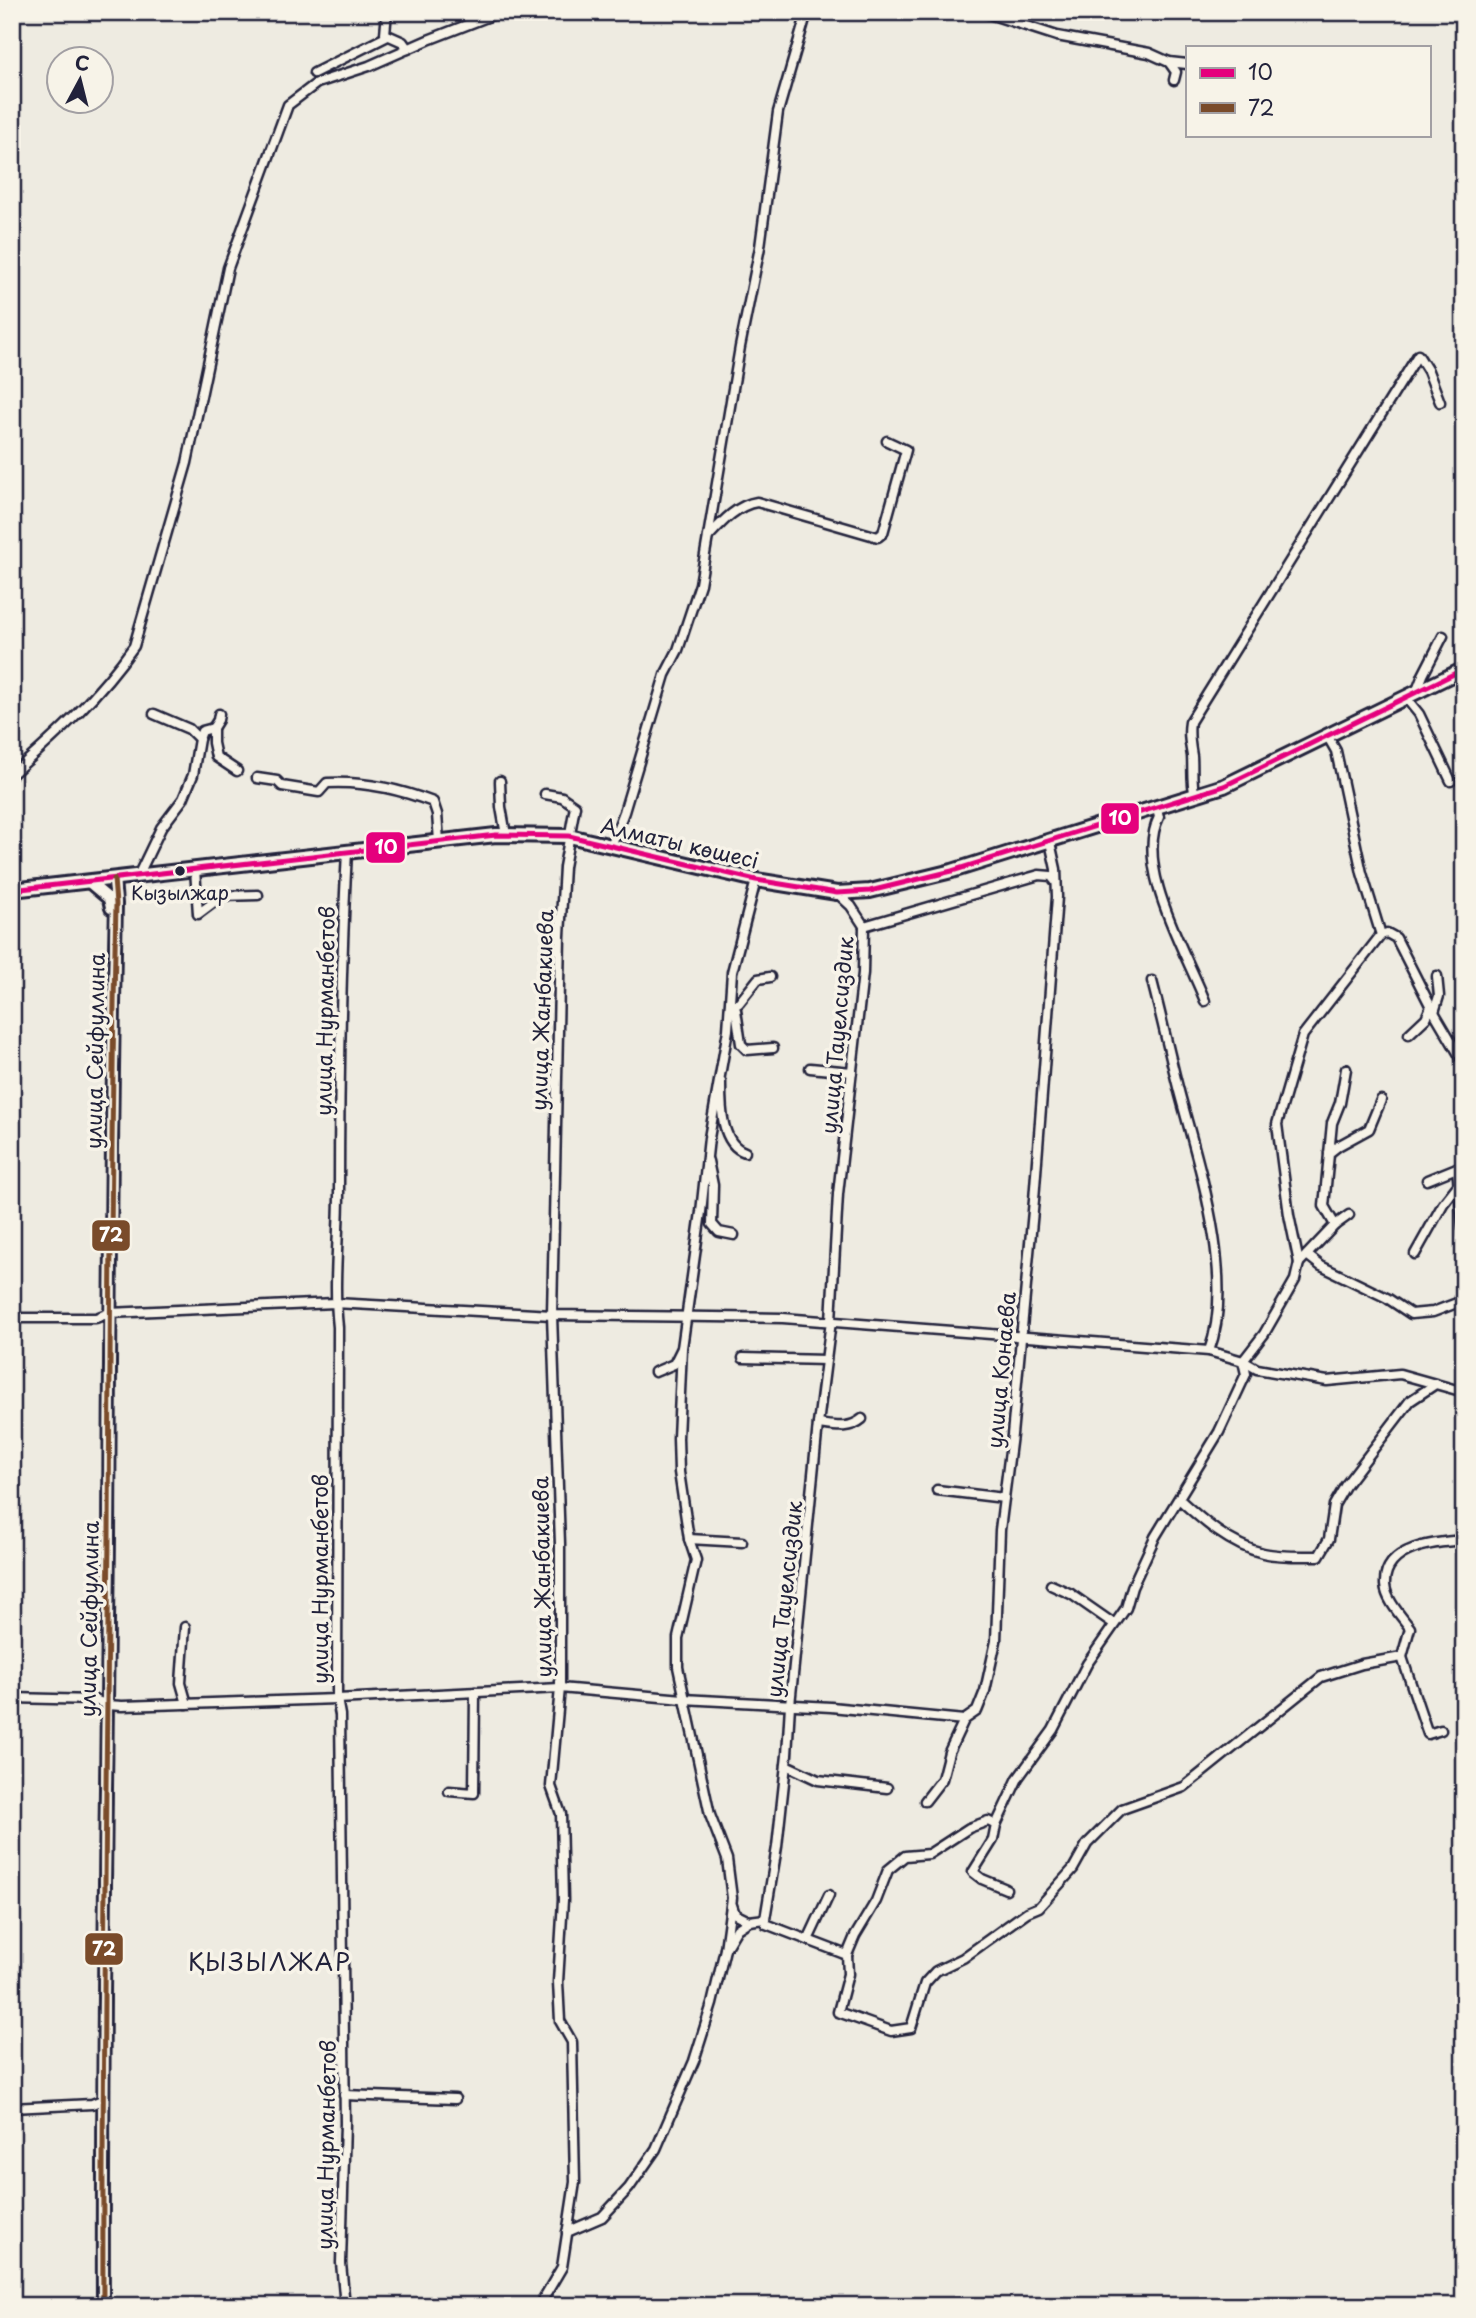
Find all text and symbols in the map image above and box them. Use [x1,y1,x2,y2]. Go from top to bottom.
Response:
north arrow [46,46,116,116]
legend [1186,46,1430,136]
text: С [73,47,91,77]
text: 10 [1248,55,1273,87]
text: 72 [1248,91,1274,123]
line badge: 10 [1100,802,1140,835]
text: 10 [1108,803,1132,831]
street label: Алматы көшесі [598,808,762,876]
line badge: 10 [365,831,406,864]
text: 10 [374,832,398,860]
marker: Кызылжар [173,864,187,878]
place label: Кызылжар [131,878,229,906]
street label: улица Нурманбетов [306,906,342,1116]
street label: улица Жанбакиева [521,909,561,1111]
street label: улица Тауелсиздик [811,934,861,1135]
street label: улица Сейфуллина [76,952,112,1149]
line badge: 72 [91,1219,131,1252]
text: 72 [99,1220,123,1248]
street label: улица Конаева [977,1290,1023,1450]
street label: улица Нурманбетов [303,1474,335,1684]
street label: улица Жанбакиева [523,1476,559,1678]
street label: улица Тауелсиздик [757,1498,809,1699]
street label: улица Сейфуллина [70,1520,106,1717]
line badge: 72 [84,1932,124,1966]
text: 72 [92,1934,116,1962]
district label: ҚЫЗЫЛЖАР [188,1943,352,1979]
street label: улица Нурманбетов [307,2040,343,2250]

